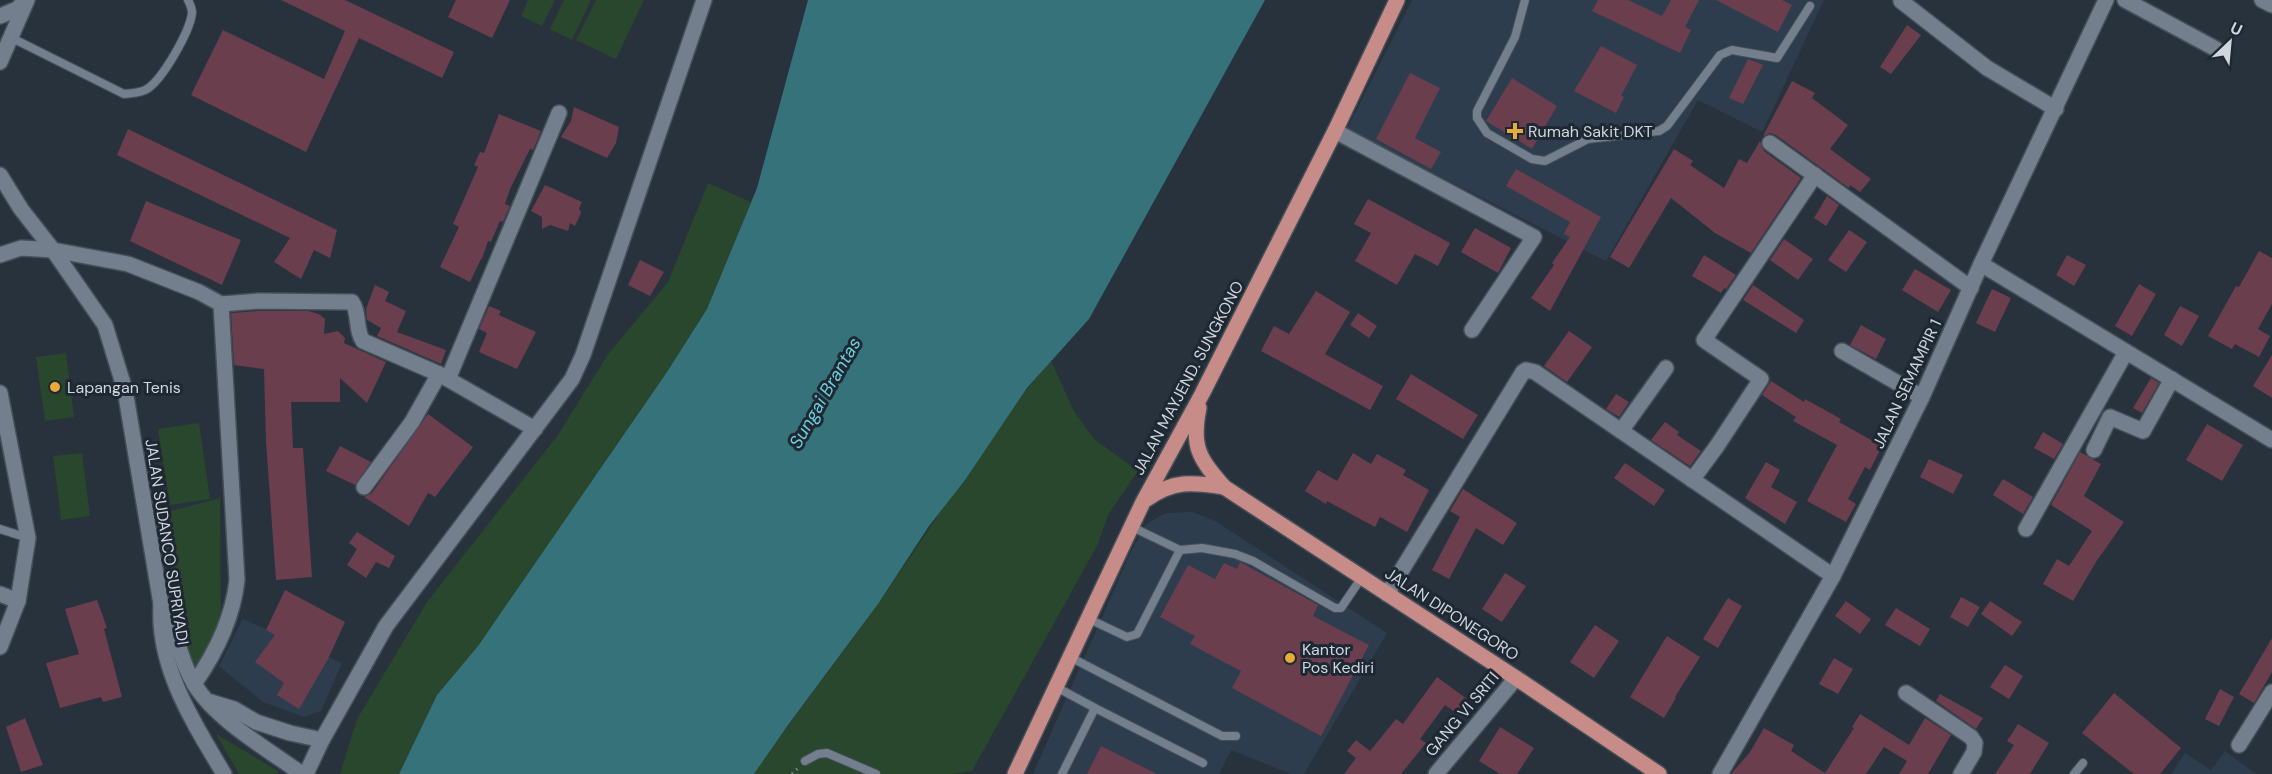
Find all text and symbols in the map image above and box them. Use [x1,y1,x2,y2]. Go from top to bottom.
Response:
north arrow [2200,12,2260,72]
text: U [2227,17,2246,41]
place label: Rumah Sakit DKT [1528,121,1653,142]
marker: Rumah Sakit DKT [1506,122,1524,140]
street label: JALAN MAYJEND. SUNGKONO [1128,277,1248,479]
street label: JALAN SEMAMPIR 1 [1868,316,1946,452]
water label: Sungai Brantas [784,333,866,453]
place label: Lapangan Tenis [67,377,181,398]
marker: Lapangan Tenis [48,380,62,394]
street label: JALAN SUDANCO SUPRIYADI [140,438,194,646]
street label: JALAN DIPONEGORO [1381,563,1523,665]
place label: Kantor Pos Kediri [1302,639,1374,678]
marker: Kantor Pos Kediri [1283,651,1297,665]
street label: GANG VI SRITI [1420,667,1504,761]

